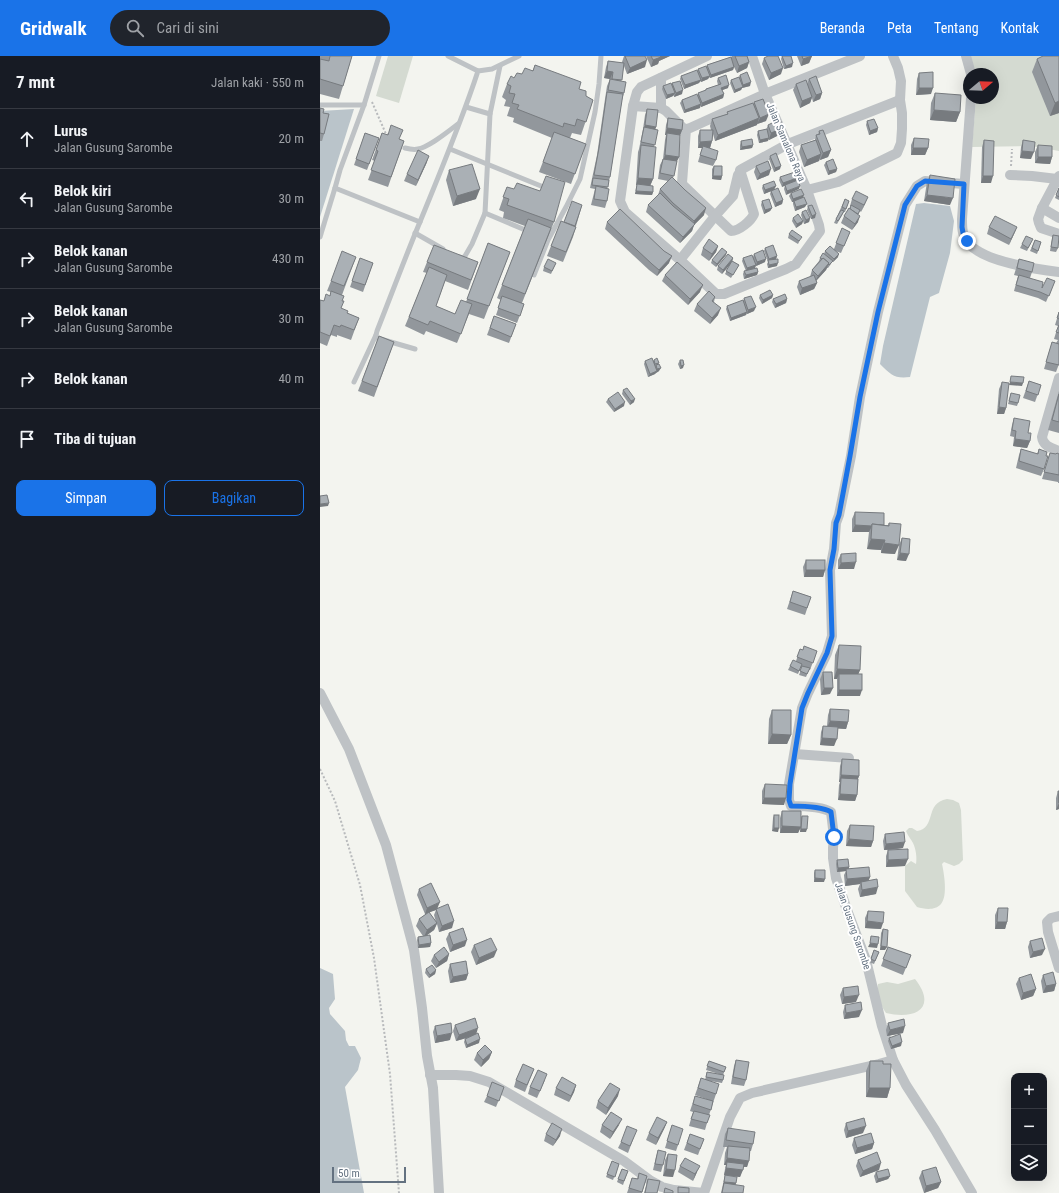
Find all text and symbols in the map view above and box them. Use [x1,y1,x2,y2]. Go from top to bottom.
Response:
search box [110,10,390,46]
text: Gridwalk [20,17,86,40]
icon: search [124,17,146,39]
text: Cari di sini [156,19,219,37]
text: Beranda [820,20,865,36]
text: Peta [887,20,912,36]
text: Tentang [934,20,979,36]
text: Kontak [1001,20,1039,36]
north arrow [963,68,999,104]
text: 7 mnt [16,72,55,92]
text: Jalan kaki · 550 m [211,75,304,90]
street label: Jalan Samalona Raya [764,101,808,183]
text: Lurus [54,122,88,140]
icon: ahead [16,128,38,150]
text: 20 m [278,131,304,146]
text: Jalan Gusung Sarombe [54,140,173,155]
text: Belok kiri [54,182,111,200]
icon: left [16,188,38,210]
text: 30 m [278,191,304,206]
text: Jalan Gusung Sarombe [54,200,173,215]
route end [958,232,976,250]
text: Belok kanan [54,242,128,260]
icon: right [16,248,38,270]
text: 430 m [272,251,304,266]
text: Jalan Gusung Sarombe [54,260,173,275]
text: Belok kanan [54,302,128,320]
icon: right [16,308,38,330]
text: 30 m [278,311,304,326]
text: Jalan Gusung Sarombe [54,320,173,335]
icon: right [16,368,38,390]
text: Belok kanan [54,370,128,388]
text: 40 m [278,371,304,386]
icon: arrive [16,428,38,450]
text: Tiba di tujuan [54,430,136,448]
button: Simpan [16,480,156,516]
button: Bagikan [164,480,304,516]
route start [825,828,843,846]
street label: Jalan Gusung Sarombe [833,881,873,971]
map controls [1011,1073,1047,1181]
button: + [1011,1073,1047,1109]
button: − [1011,1109,1047,1145]
button: layers [1011,1145,1047,1181]
scale bar [332,1165,406,1184]
text: 50 m [338,1167,360,1180]

